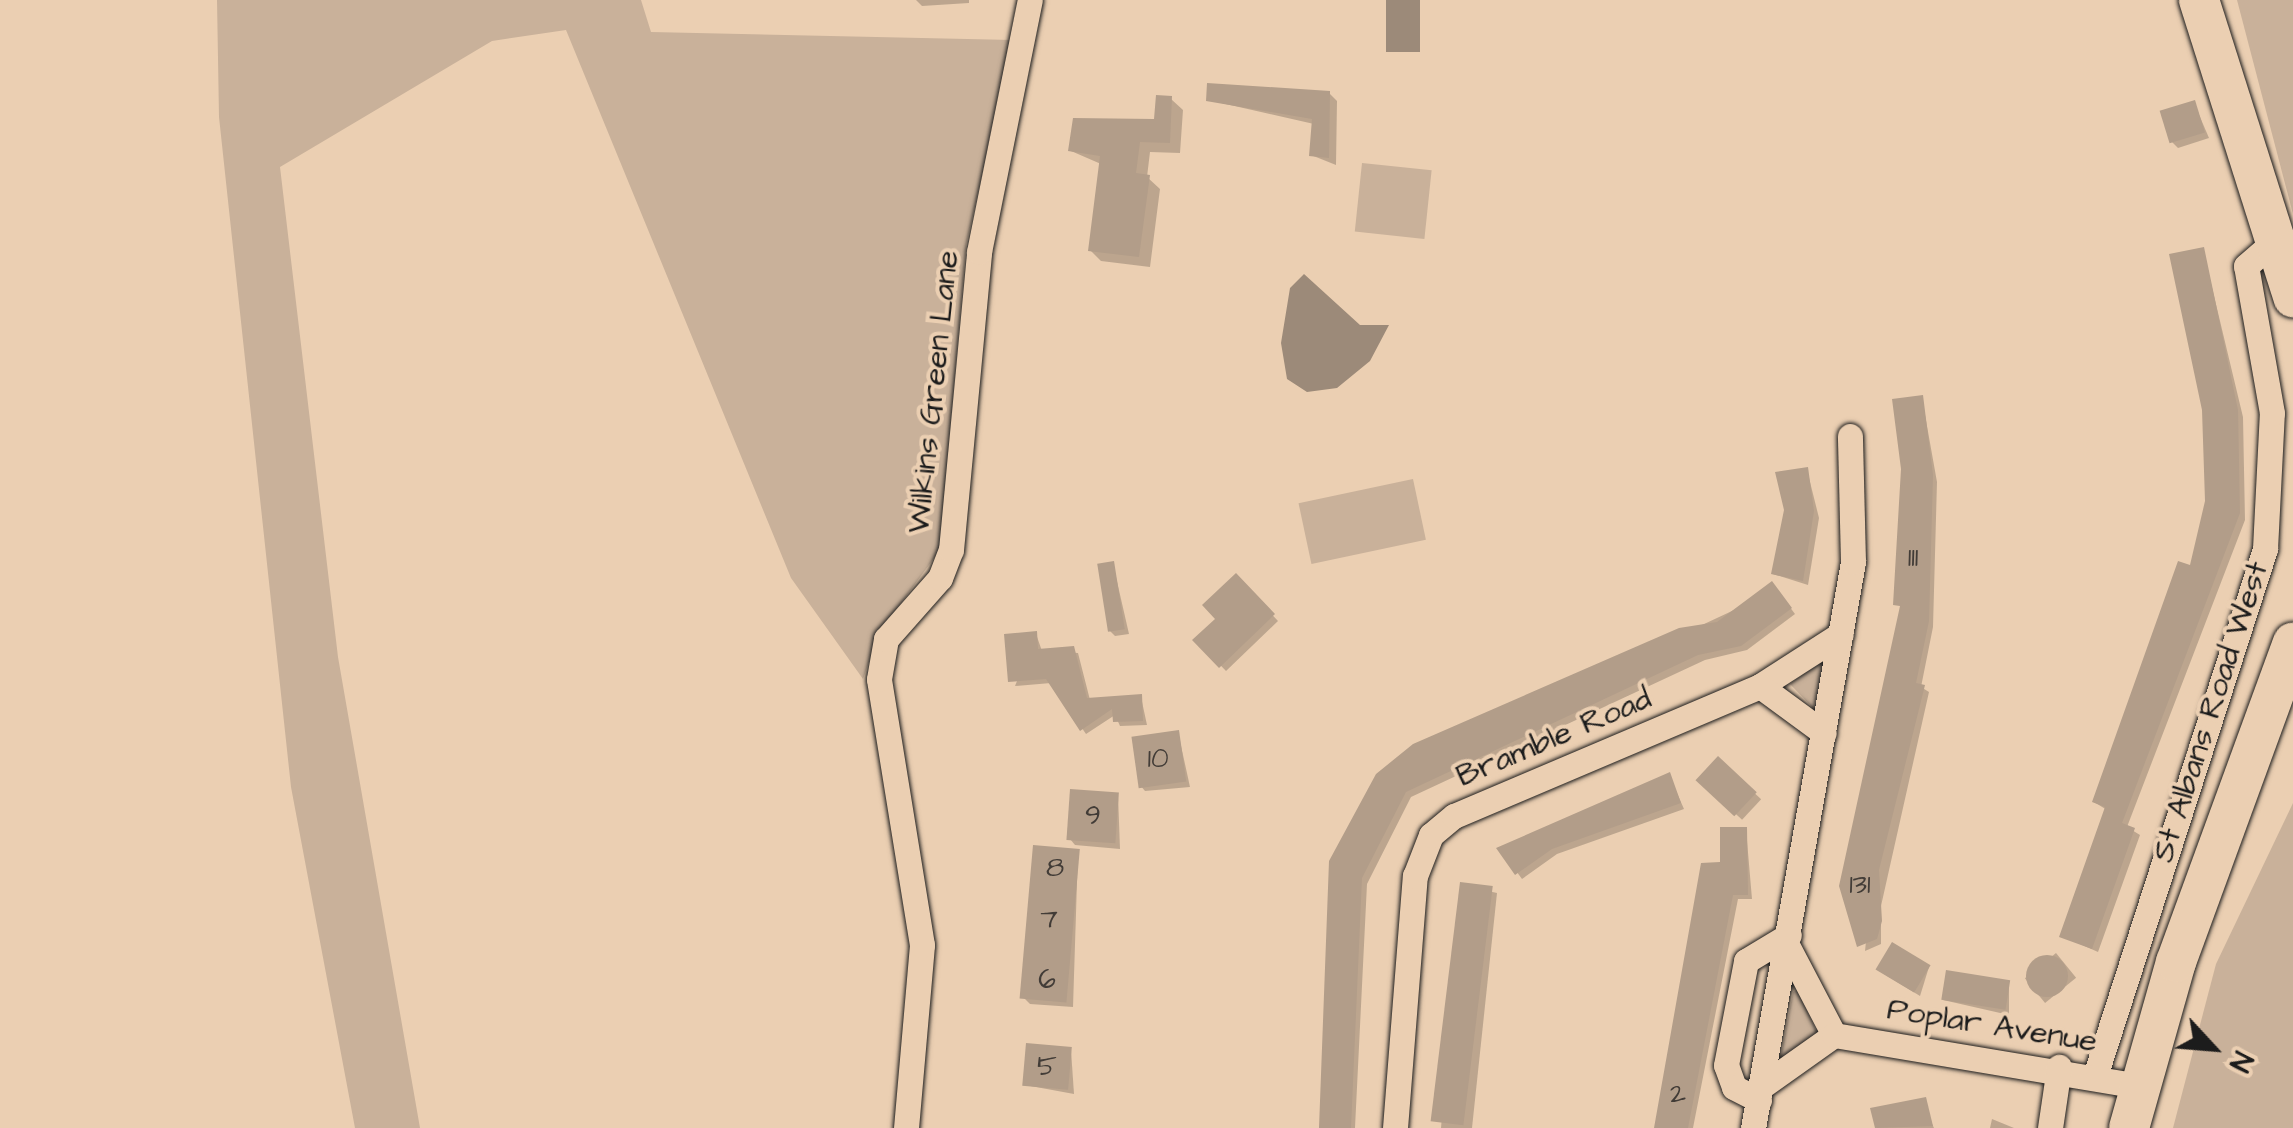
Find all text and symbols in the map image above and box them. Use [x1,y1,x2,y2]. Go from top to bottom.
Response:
street label: Wilkins Green Lane [900,249,968,535]
house number: 111 [1908,541,1918,575]
street label: St Albans Road West [2144,557,2278,867]
street label: Bramble Road [1451,680,1657,796]
house number: 10 [1147,742,1169,776]
house number: 9 [1085,799,1101,833]
house number: 8 [1046,851,1064,885]
house number: 131 [1849,868,1871,902]
house number: 7 [1040,903,1058,937]
house number: 6 [1038,963,1056,997]
street label: Poplar Avenue [1884,990,2100,1062]
north arrow [2163,998,2263,1098]
text: N [2219,1045,2262,1078]
house number: 5 [1037,1050,1057,1084]
house number: 2 [1670,1077,1686,1111]

